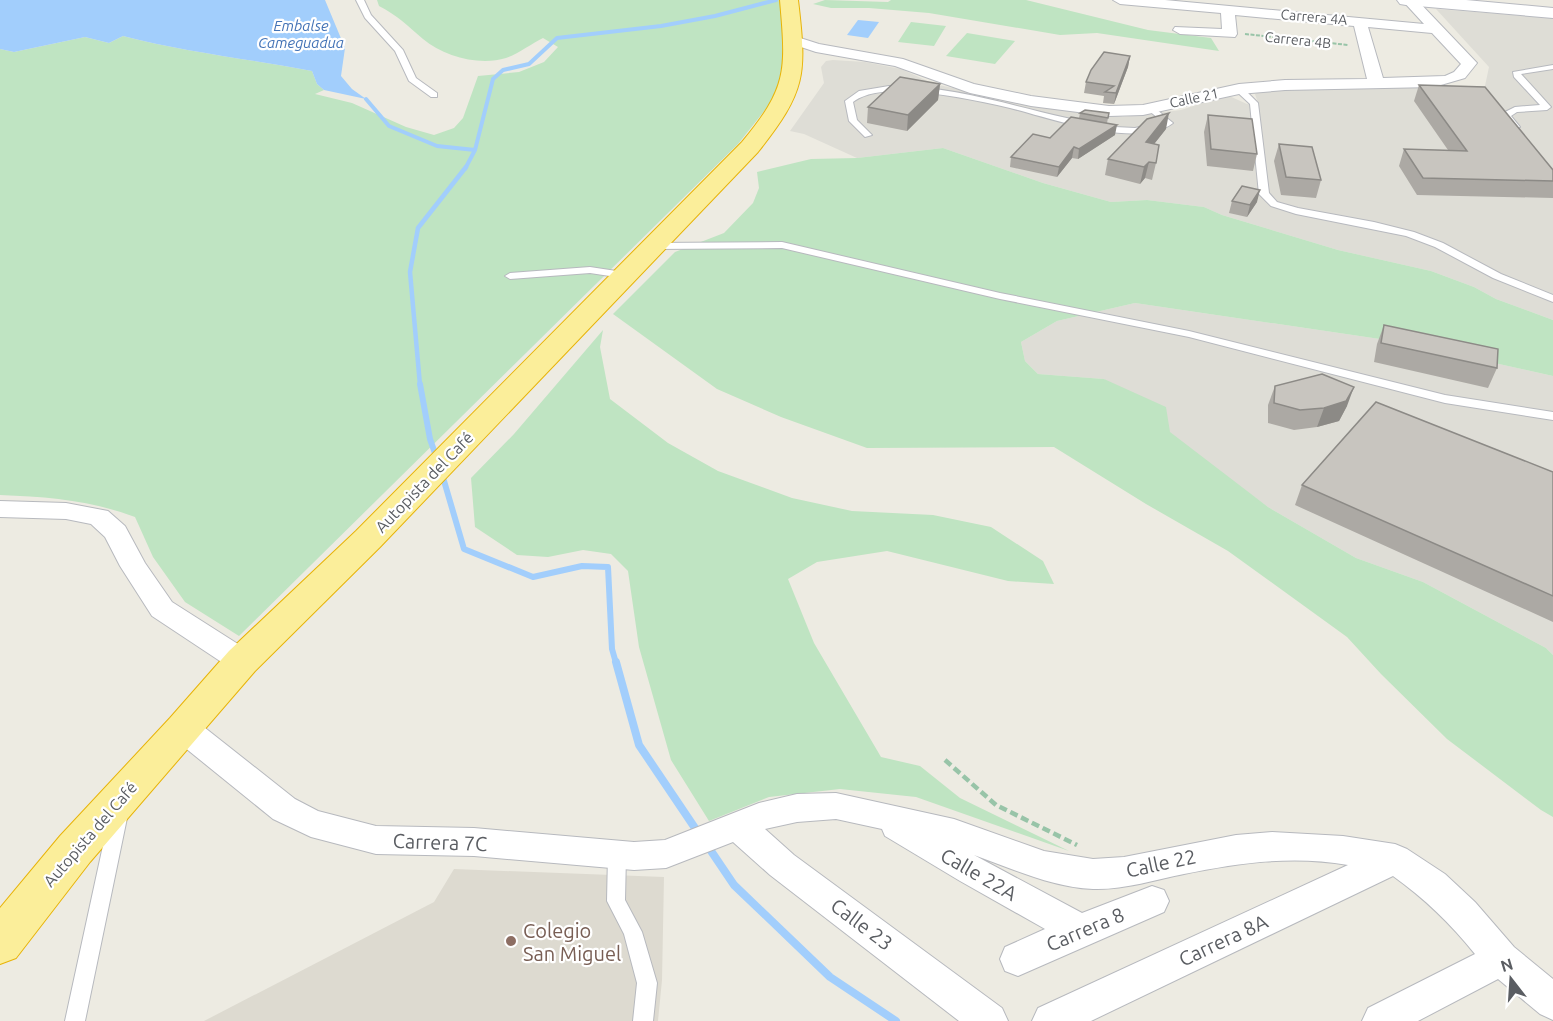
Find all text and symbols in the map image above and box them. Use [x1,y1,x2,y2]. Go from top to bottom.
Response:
street label: Carrera 4A [1280,6,1348,28]
water label: Embalse Cameguadua [258,17,344,51]
street label: Carrera 4B [1264,29,1332,51]
street label: Calle 21 [1168,85,1220,111]
street label: Autopista del Café [372,428,476,536]
street label: Autopista del Café [40,778,140,890]
street label: Carrera 7C [392,829,488,855]
street label: Calle 22A [937,843,1021,905]
street label: Calle 22 [1124,844,1198,882]
street label: Calle 23 [827,893,897,955]
street label: Carrera 8 [1043,902,1127,956]
street label: Carrera 8A [1175,909,1271,971]
place label: Colegio San Miguel [523,919,621,965]
marker: Colegio San Miguel [504,934,518,948]
north arrow [1481,949,1541,1009]
text: N [1498,954,1515,975]

